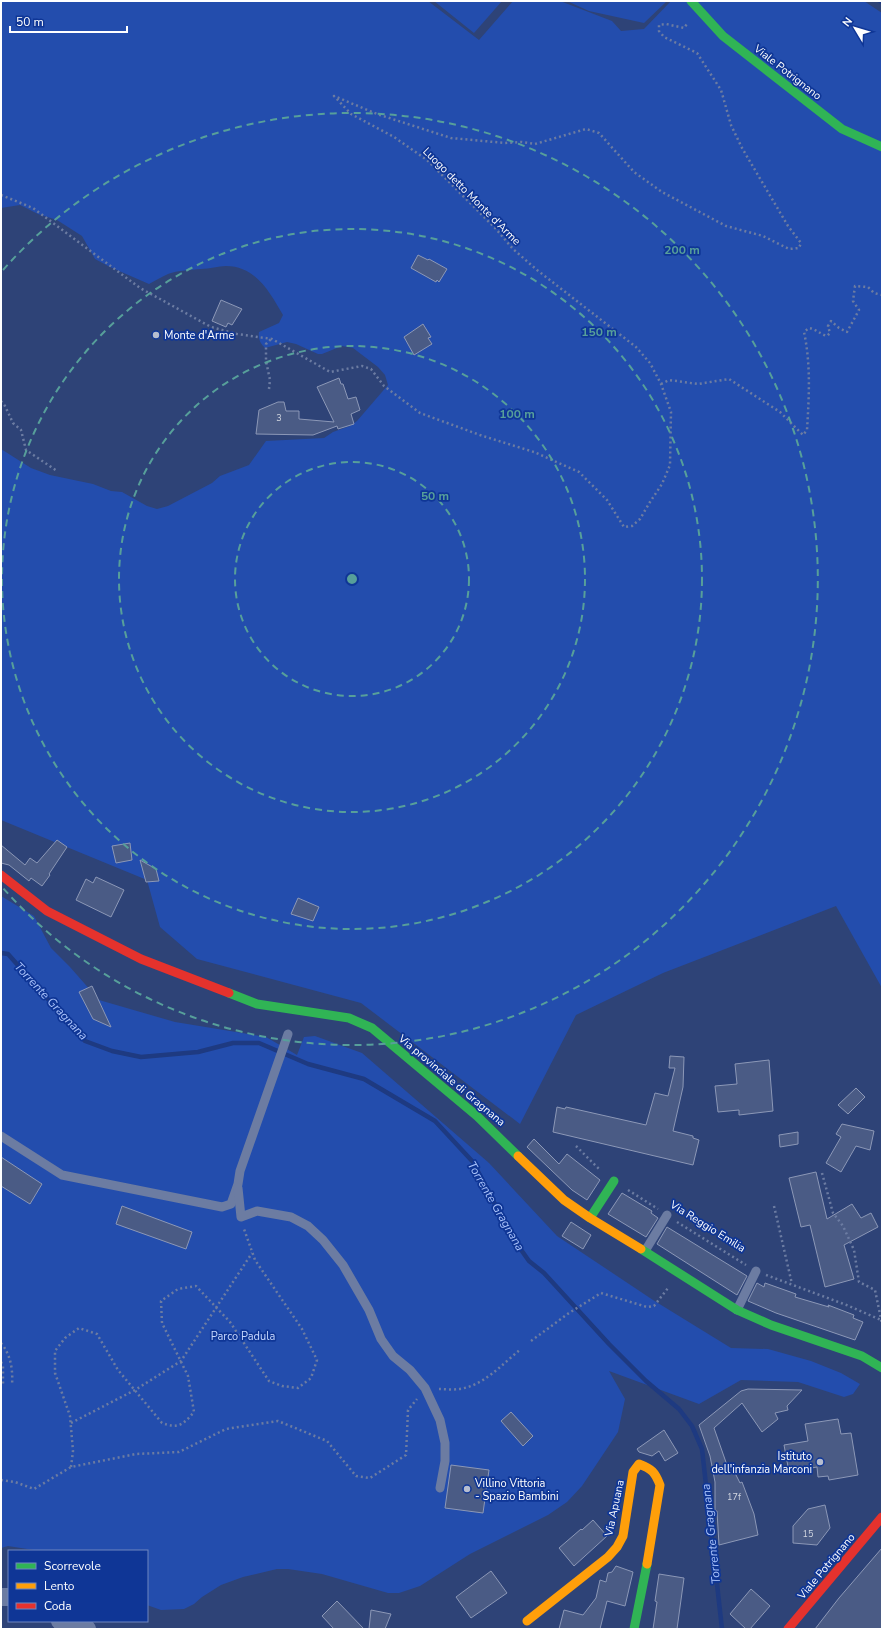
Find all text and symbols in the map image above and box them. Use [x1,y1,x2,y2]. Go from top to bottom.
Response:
scale bar [10,8,127,34]
north arrow [835,8,875,48]
text: 50 m [16,14,44,30]
text: N [839,14,856,30]
street label: Viale Potrignano [750,41,825,104]
street label: Luogo detto Monte d'Arme [419,144,524,249]
text: 200 m [664,242,700,258]
text: 150 m [581,324,617,340]
place label: Monte d'Arme [164,328,234,343]
marker: Monte d'Arme [151,330,161,340]
text: 100 m [499,406,535,422]
house number: 3 [276,412,282,424]
text: 50 m [421,488,449,504]
centre of rings [345,572,359,586]
water label: Torrente Gragnana [11,959,91,1043]
street label: Via provinciale di Gragnana [394,1031,508,1130]
water label: Torrente Gragnana [464,1158,528,1254]
street label: Via Reggio Emilia [666,1197,748,1256]
park label: Parco Padula [211,1329,275,1344]
place label: Istituto dell'infanzia Marconi [711,1449,812,1477]
marker: Istituto dell'infanzia Marconi [815,1457,825,1467]
place label: Villino Vittoria - Spazio Bambini [474,1476,559,1504]
street label: Via Apuana [601,1478,628,1539]
water label: Torrente Gragnana [698,1483,724,1585]
marker: Villino Vittoria - Spazio Bambini [462,1484,472,1494]
house number: 17f [727,1491,742,1503]
house number: 15 [803,1528,813,1540]
street label: Viale Potrignano [794,1530,858,1603]
legend [8,1550,148,1622]
text: Scorrevole [44,1558,101,1574]
text: Lento [44,1578,75,1594]
text: Coda [44,1598,72,1614]

